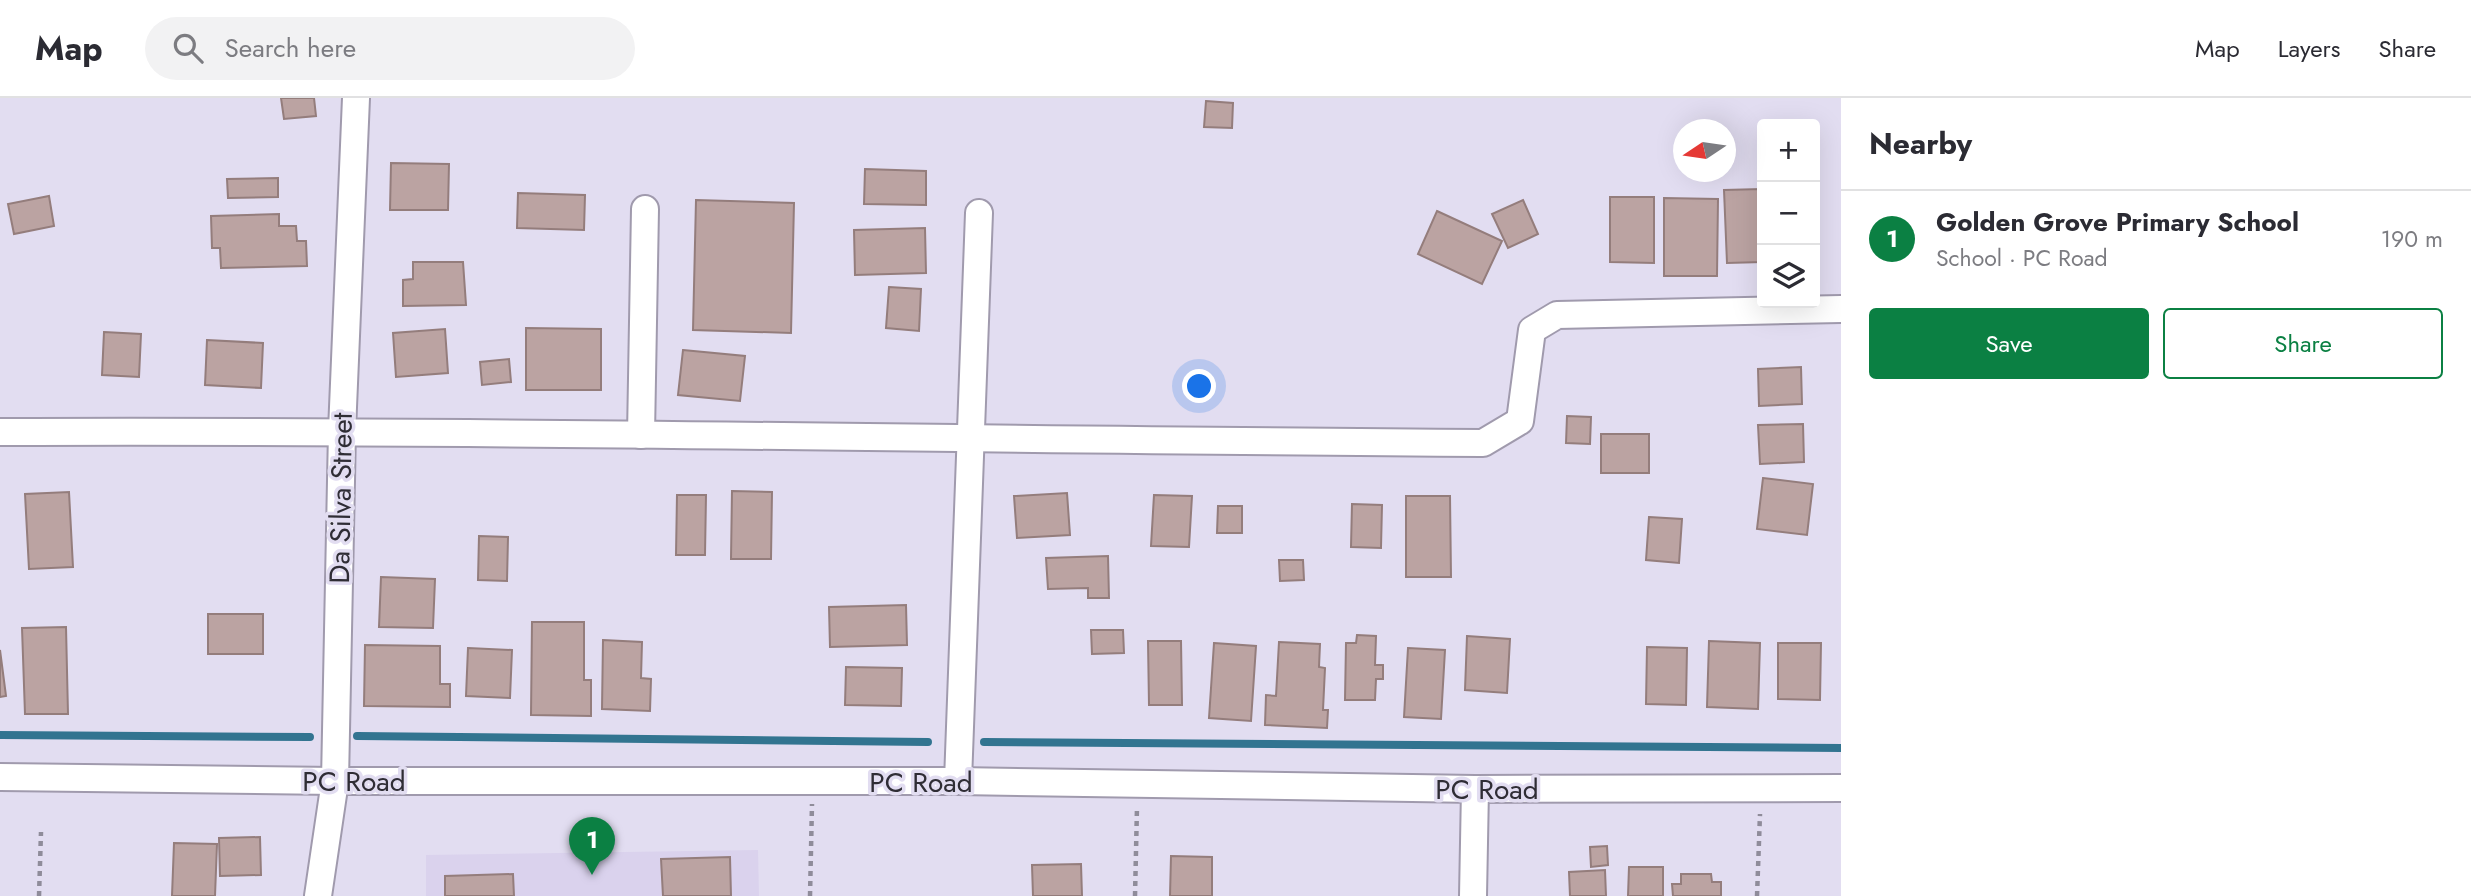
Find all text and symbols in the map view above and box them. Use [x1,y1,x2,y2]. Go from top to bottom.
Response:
search box [145,17,635,80]
text: Map [35,25,103,72]
icon: search [169,29,207,67]
text: Search here [225,29,356,67]
text: Map [2195,31,2240,66]
text: Layers [2278,31,2340,66]
text: Share [2378,31,2436,66]
north arrow [1673,119,1736,182]
map controls [1757,119,1820,308]
button: + [1757,119,1820,182]
text: Nearby [1869,122,1972,165]
button: − [1757,182,1820,245]
text: Golden Grove Primary School [1936,203,2299,241]
text: 1 [1886,222,1898,256]
text: 190 m [2381,222,2443,256]
text: School · PC Road [1936,241,2108,275]
button: layers [1757,245,1820,308]
button: Save [1869,308,2149,379]
button: Share [2163,308,2443,379]
your location [1182,369,1216,403]
street label: Da Silva Street [319,412,363,584]
street label: PC Road [302,761,406,802]
street label: PC Road [869,762,973,803]
street label: PC Road [1435,769,1539,810]
pin: 1 [569,817,615,875]

